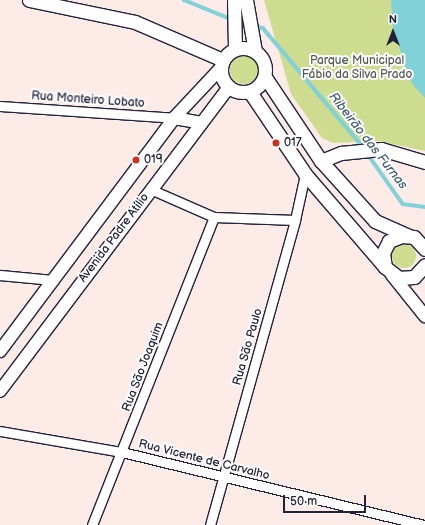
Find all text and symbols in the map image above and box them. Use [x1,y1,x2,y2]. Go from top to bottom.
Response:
north arrow [373,12,413,52]
text: N [389,13,397,26]
park label: Parque Municipal Fábio da Silva Prado [302,54,412,82]
street label: Rua Monteiro Lobato [31,89,145,111]
water label: Ribeirão das Furnas [325,90,411,192]
place label: 017 [284,136,302,150]
marker: 017 [271,138,281,148]
place label: 019 [144,153,163,167]
marker: 019 [131,155,141,165]
street label: Avenida Padre Atílio [76,191,152,285]
street label: Rua São Paulo [230,307,266,387]
street label: Rua São Joaquim [119,320,167,414]
street label: Rua Vicente de Carvalho [137,437,271,483]
scale bar [285,487,368,513]
text: 50 m [290,494,317,509]

